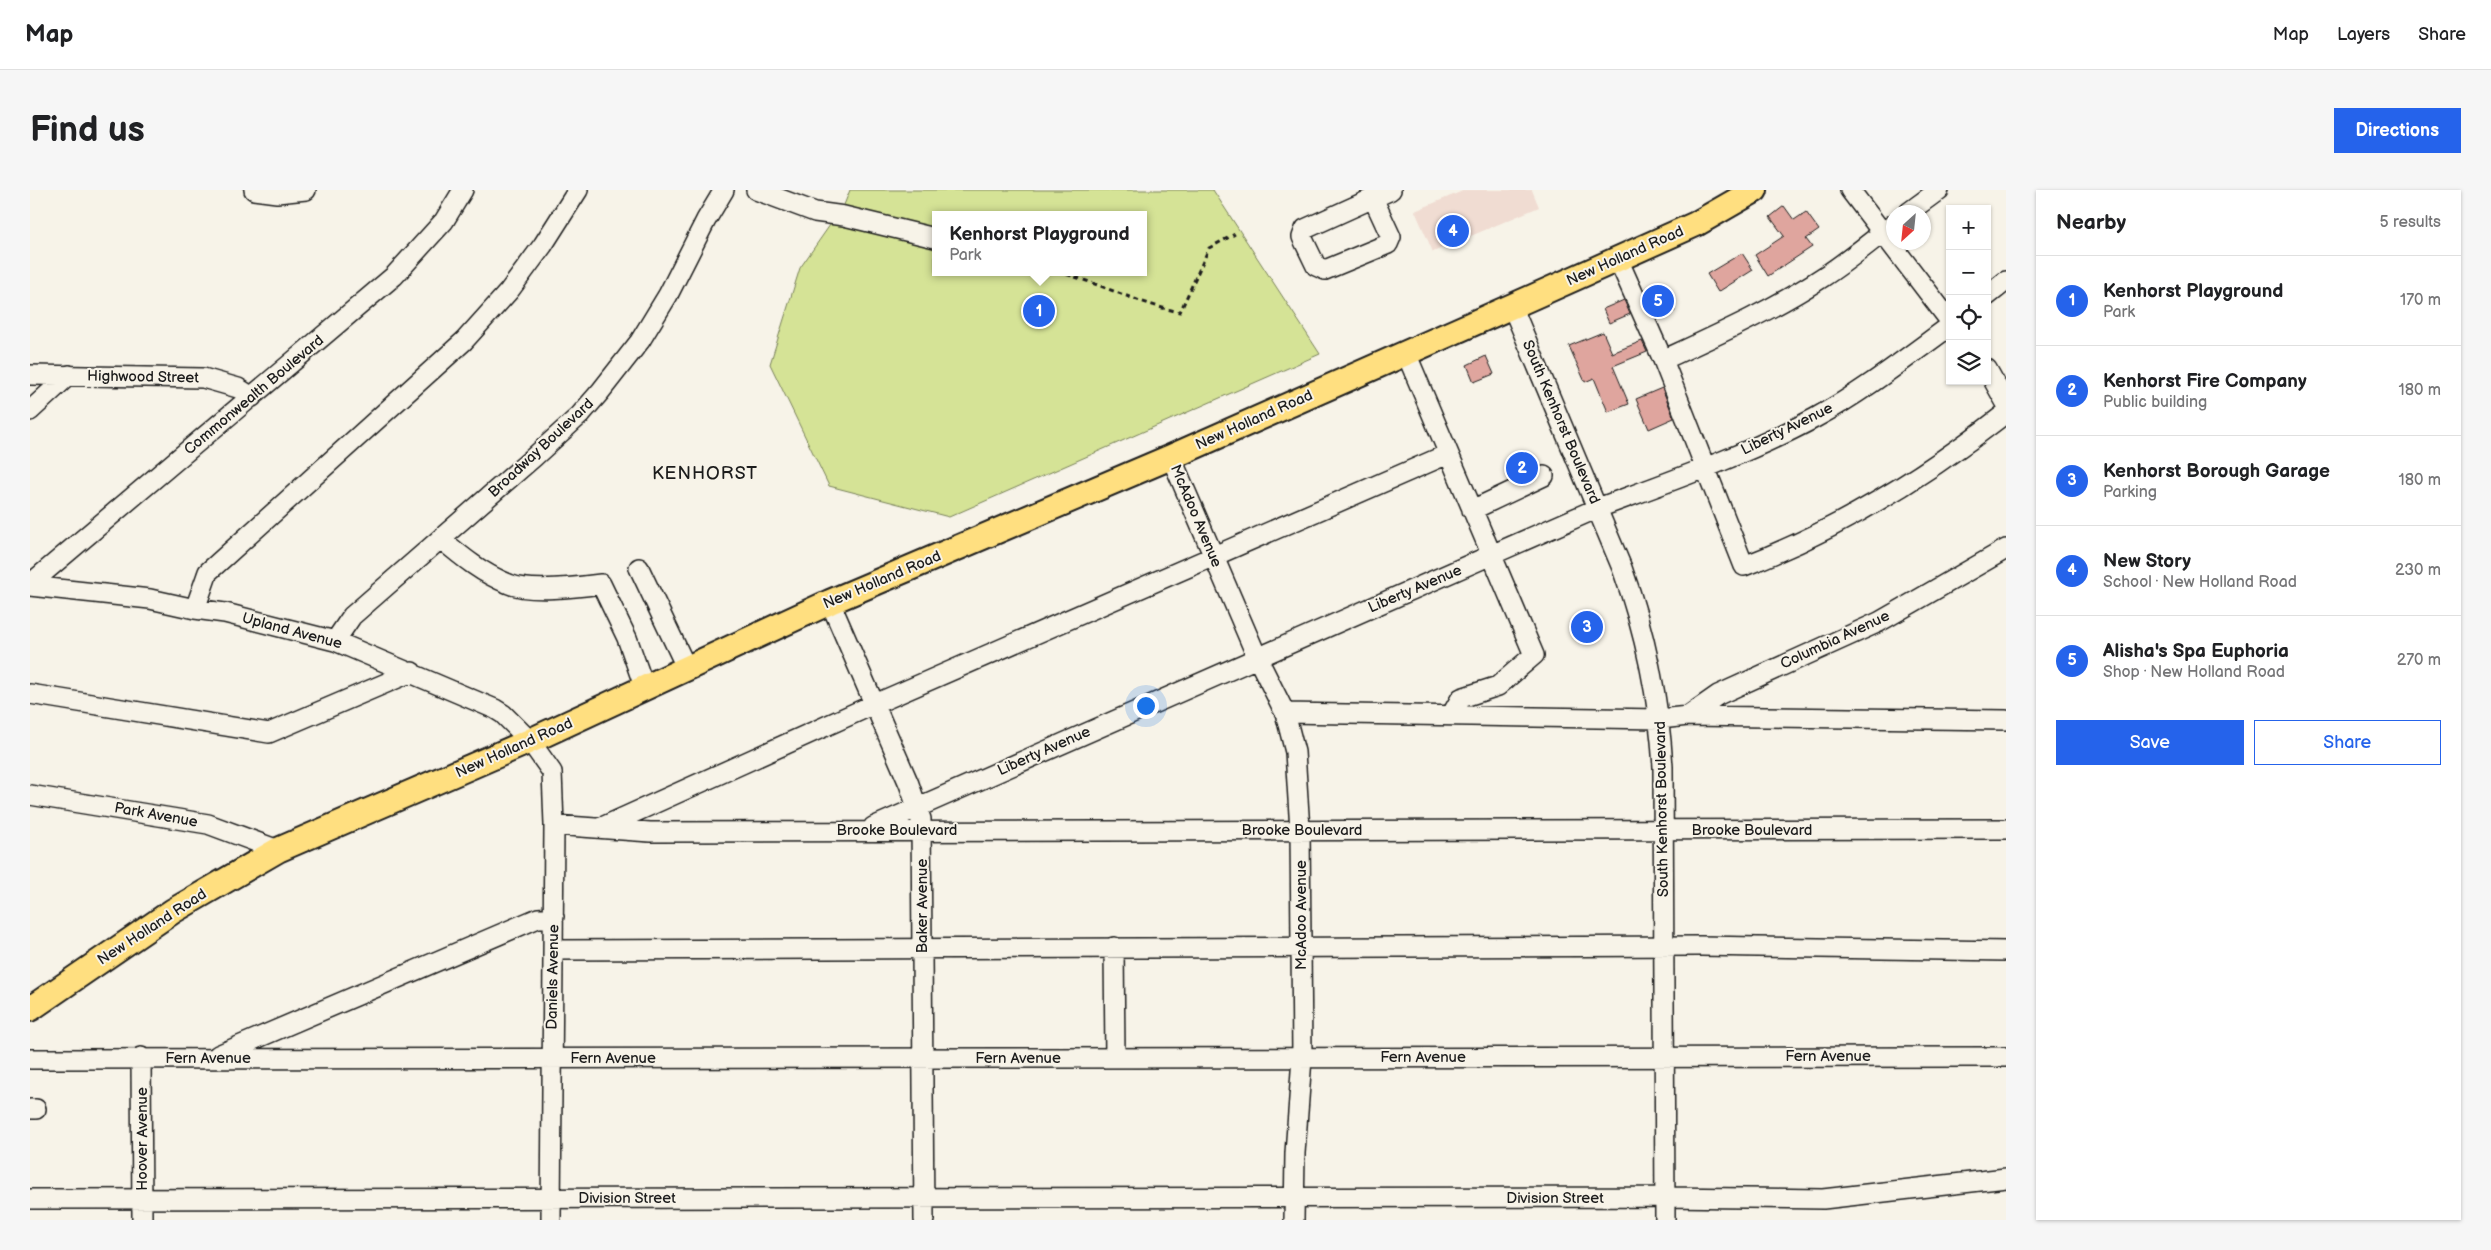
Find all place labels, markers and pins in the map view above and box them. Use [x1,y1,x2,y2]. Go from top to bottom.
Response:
pin: 4 [1437,212,1469,250]
pin: 5 [1642,282,1674,320]
pin: 1 [1023,292,1055,330]
pin: 2 [1506,449,1538,487]
pin: 3 [1571,608,1603,646]

